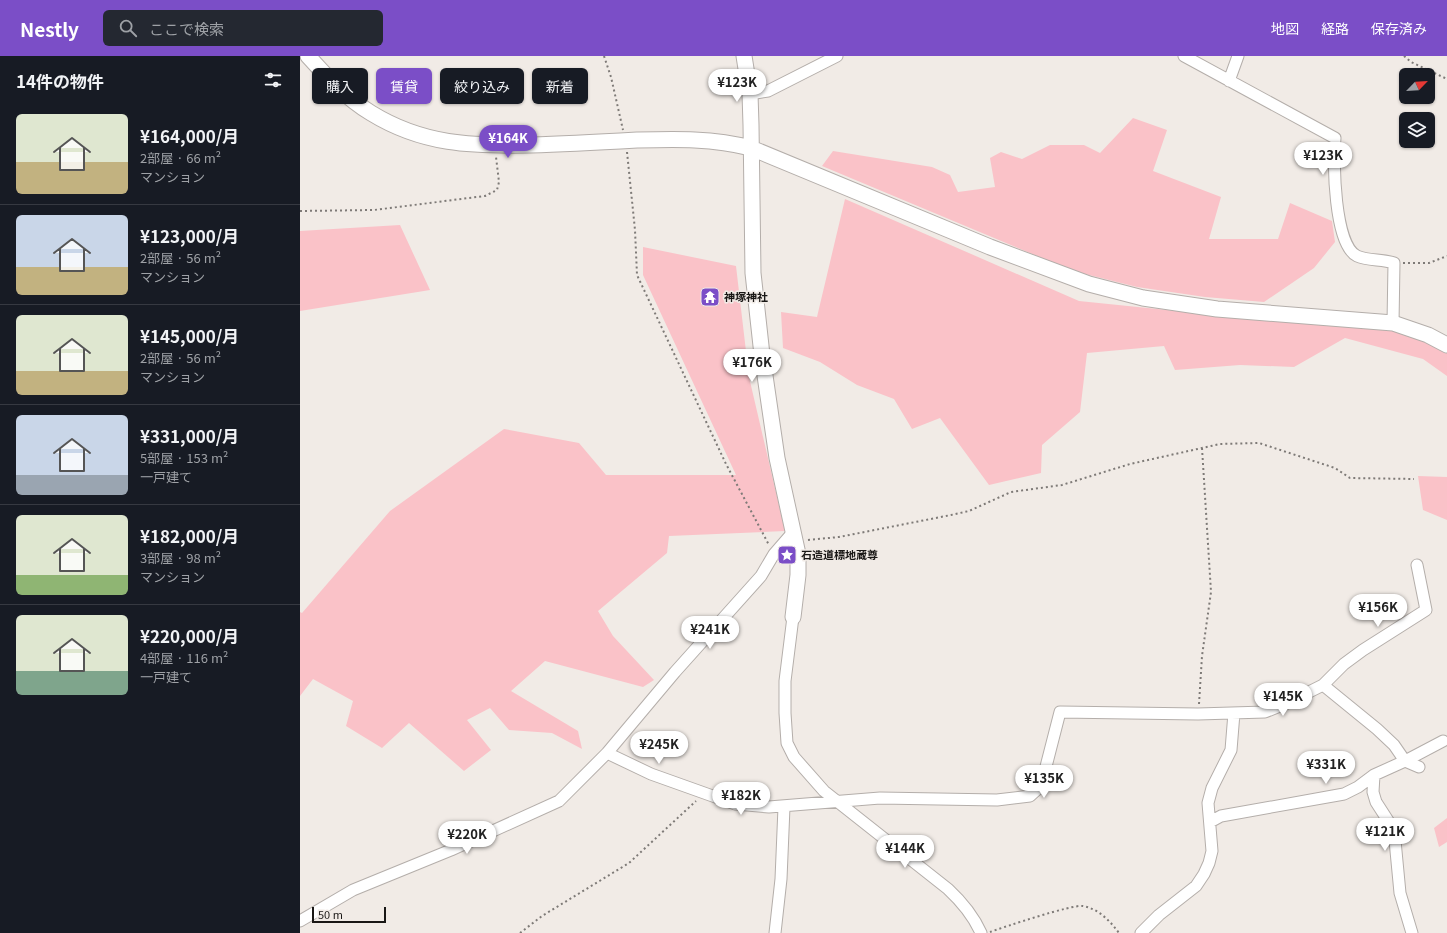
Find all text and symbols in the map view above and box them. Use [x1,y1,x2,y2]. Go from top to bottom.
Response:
search box [103,10,383,46]
text: Nestly [20,15,79,42]
icon: search [117,17,139,39]
text: ここで検索 [149,18,224,39]
text: 地図 [1271,18,1299,38]
text: 経路 [1321,18,1349,38]
text: 保存済み [1371,18,1427,38]
text: 14件の物件 [16,68,104,93]
chip: 購入 [312,68,368,104]
chip: 賃貸 [376,68,432,104]
chip: 絞り込み [440,68,524,104]
chip: 新着 [532,68,588,104]
north arrow [1399,68,1435,104]
map controls [1399,68,1435,148]
icon: filters [262,69,284,91]
pin: ¥123K [709,69,765,103]
text: ¥123K [717,72,757,91]
button: layers [1399,112,1435,148]
text: ¥164,000/月 [140,123,239,148]
pin: ¥164K [480,125,536,159]
text: ¥164K [488,128,528,147]
icon: home [48,130,96,178]
pin: ¥123K [1295,142,1351,176]
text: ¥123K [1303,145,1343,164]
text: 2部屋 · 66 m² [140,148,221,167]
text: マンション [140,167,205,186]
text: ¥123,000/月 [140,223,239,248]
icon: home [48,231,96,279]
text: 2部屋 · 56 m² [140,248,221,267]
text: マンション [140,267,205,286]
temple icon: 神塚神社 [699,286,721,308]
place label: 神塚神社 [724,288,768,304]
text: ¥145,000/月 [140,323,239,348]
icon: home [48,331,96,379]
text: 2部屋 · 56 m² [140,348,221,367]
pin: ¥176K [724,349,780,383]
text: ¥176K [732,352,772,371]
text: マンション [140,367,205,386]
text: ¥331,000/月 [140,423,239,448]
icon: home [48,431,96,479]
text: 5部屋 · 153 m² [140,448,228,467]
text: 一戸建て [140,467,192,486]
text: ¥182,000/月 [140,523,239,548]
icon: home [48,531,96,579]
place icon: 石造道標地蔵尊 [776,544,798,566]
place label: 石造道標地蔵尊 [801,546,878,562]
text: 3部屋 · 98 m² [140,548,221,567]
text: マンション [140,567,205,586]
pin: ¥156K [1350,594,1406,628]
text: ¥156K [1358,597,1398,616]
pin: ¥241K [682,616,738,650]
text: ¥241K [690,619,730,638]
text: ¥220,000/月 [140,623,239,648]
icon: home [48,631,96,679]
text: 4部屋 · 116 m² [140,648,228,667]
text: 一戸建て [140,667,192,686]
pin: ¥145K [1255,683,1311,717]
text: ¥145K [1263,686,1303,705]
pin: ¥245K [631,731,687,765]
text: ¥245K [639,734,679,753]
pin: ¥331K [1298,751,1354,785]
text: ¥331K [1306,754,1346,773]
pin: ¥135K [1016,765,1072,799]
text: ¥135K [1024,768,1064,787]
pin: ¥182K [713,782,769,816]
text: ¥182K [721,785,761,804]
pin: ¥121K [1357,818,1413,852]
pin: ¥220K [439,821,495,855]
text: ¥121K [1365,821,1405,840]
text: ¥220K [447,824,487,843]
pin: ¥144K [877,835,933,869]
text: ¥144K [885,838,925,857]
scale bar [312,905,386,924]
text: 50 m [318,906,343,922]

